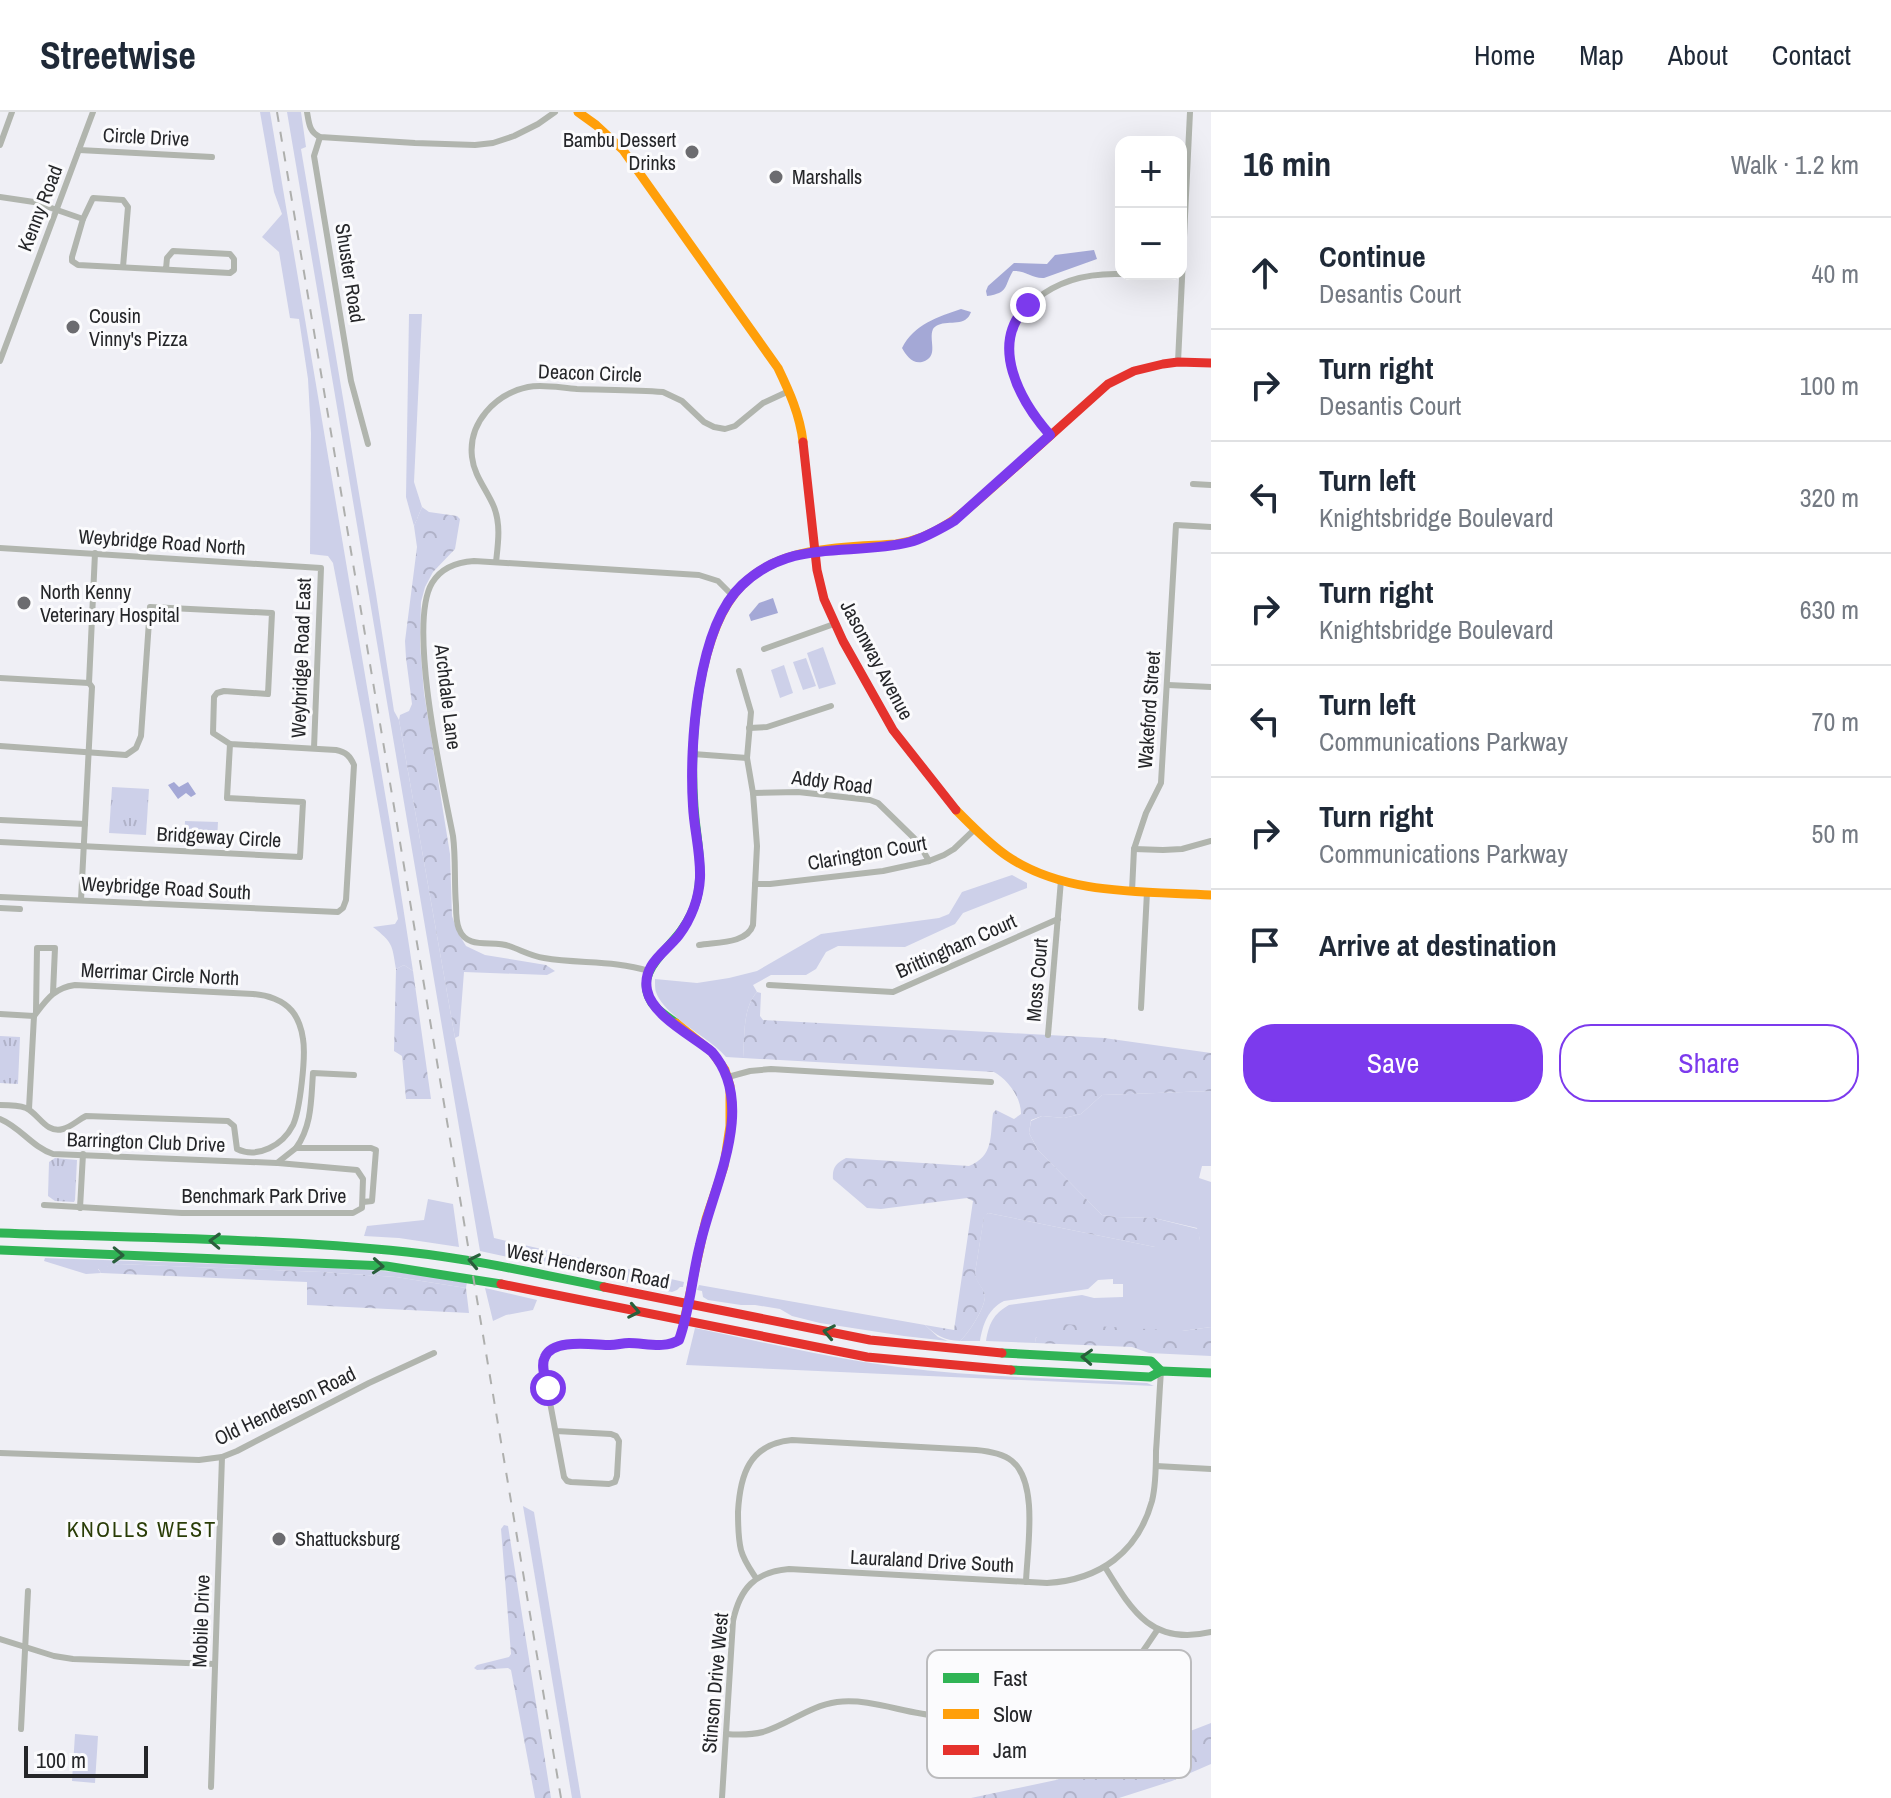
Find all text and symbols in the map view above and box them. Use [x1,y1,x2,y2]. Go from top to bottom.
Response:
text: Streetwise [40,30,196,81]
text: Home [1474,36,1535,74]
text: Map [1579,36,1624,74]
text: About [1668,36,1728,74]
text: Contact [1772,36,1851,74]
street label: Circle Drive [102,121,190,152]
place label: Bambu Dessert Drinks [563,126,676,176]
map controls [1115,136,1187,280]
button: + [1115,136,1187,208]
text: 16 min [1243,141,1331,187]
marker: Bambu Dessert Drinks [683,143,701,161]
text: Walk · 1.2 km [1731,147,1859,182]
street label: Kenny Road [11,161,68,255]
place label: Marshalls [792,163,862,190]
marker: Marshalls [767,168,785,186]
button: − [1115,208,1187,280]
street label: Shuster Road [329,221,372,325]
text: Continue [1319,236,1426,276]
icon: ahead [1243,251,1287,295]
text: 40 m [1812,256,1859,291]
text: Desantis Court [1319,276,1461,311]
route end [1010,287,1046,323]
place label: Cousin Vinny's Pizza [89,302,188,352]
marker: Cousin Vinny's Pizza [64,318,82,336]
text: Turn right [1319,348,1433,388]
street label: Deacon Circle [538,357,642,388]
icon: right [1243,363,1287,407]
text: 100 m [1800,368,1859,403]
text: Desantis Court [1319,388,1461,423]
text: Turn left [1319,460,1416,500]
icon: left [1243,475,1287,519]
text: 320 m [1800,480,1859,515]
text: Knightsbridge Boulevard [1319,500,1554,535]
street label: Weybridge Road North [78,522,246,561]
text: Turn right [1319,572,1433,612]
street label: Weybridge Road East [284,577,317,738]
place label: North Kenny Veterinary Hospital [40,578,179,628]
icon: right [1243,587,1287,631]
text: 630 m [1800,592,1859,627]
marker: North Kenny Veterinary Hospital [15,594,33,612]
street label: Jasonway Avenue [835,595,920,724]
text: Knightsbridge Boulevard [1319,612,1554,647]
street label: Archdale Lane [429,642,468,751]
street label: Wakeford Street [1131,650,1166,770]
text: Turn left [1319,684,1416,724]
icon: left [1243,699,1287,743]
text: 70 m [1812,704,1859,739]
text: Communications Parkway [1319,724,1568,759]
street label: Addy Road [789,763,874,800]
text: Turn right [1319,796,1433,836]
icon: right [1243,811,1287,855]
text: 50 m [1812,816,1859,851]
street label: Bridgeway Circle [156,820,282,853]
street label: Clarington Court [805,829,929,876]
text: Communications Parkway [1319,836,1568,871]
street label: Weybridge Road South [80,870,252,905]
street label: Brittingham Court [891,907,1021,984]
icon: arrive [1243,923,1287,967]
text: Arrive at destination [1319,925,1557,965]
street label: Moss Court [1019,937,1054,1023]
street label: Merrimar Circle North [80,956,240,991]
button: Save [1243,1024,1543,1102]
button: Share [1559,1024,1859,1102]
street label: Barrington Club Drive [66,1125,226,1158]
street label: Benchmark Park Drive [182,1182,346,1209]
one-way arrow [208,1232,221,1249]
street label: West Henderson Road [504,1236,672,1295]
one-way arrow [112,1246,125,1263]
one-way arrow [467,1254,480,1271]
one-way arrow [372,1257,385,1274]
one-way arrow [627,1302,641,1319]
one-way arrow [822,1325,835,1342]
one-way arrow [1080,1349,1093,1366]
street label: Old Henderson Road [210,1360,360,1451]
route start [530,1370,566,1406]
district label: KNOLLS WEST [67,1514,217,1544]
place label: Shattucksburg [295,1525,400,1552]
marker: Shattucksburg [270,1530,288,1548]
street label: Lauraland Drive South [849,1543,1015,1578]
street label: Mobile Drive [185,1574,216,1668]
street label: Stinson Drive West [695,1611,734,1754]
legend [927,1650,1191,1778]
text: Fast [993,1663,1027,1693]
text: Slow [993,1699,1032,1729]
text: Jam [993,1735,1027,1765]
scale bar [24,1742,148,1778]
text: 100 m [36,1745,86,1775]

